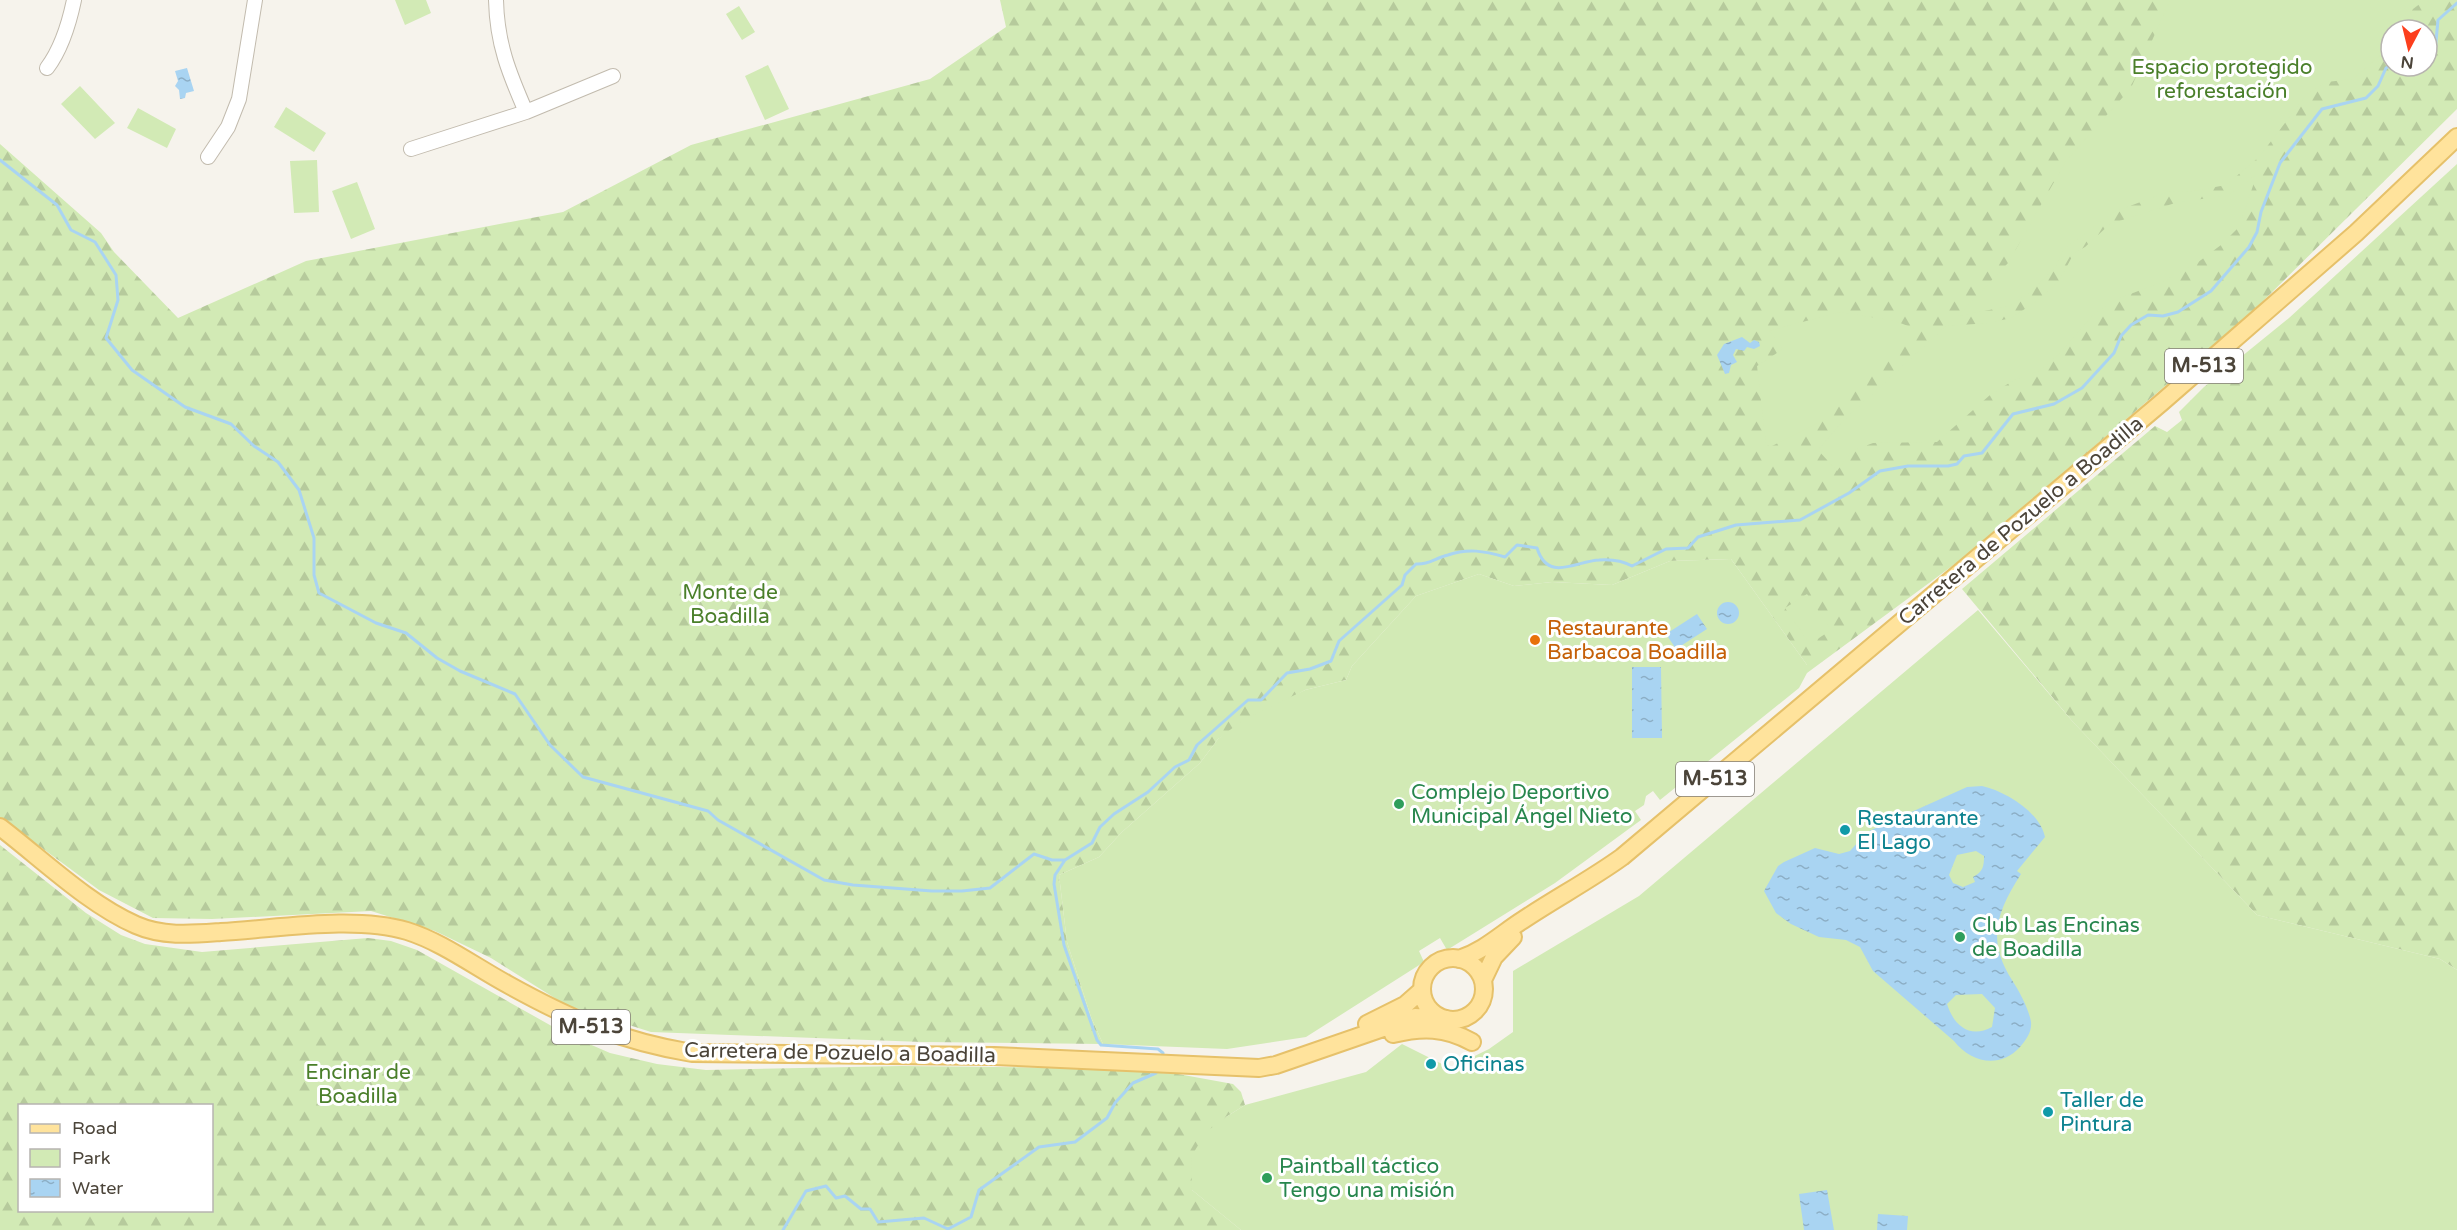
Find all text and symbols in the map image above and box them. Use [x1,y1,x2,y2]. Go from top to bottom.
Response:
north arrow [2379,18,2439,78]
text: N [2400,51,2415,73]
park label: Espacio protegido reforestación [2132,55,2312,104]
road number: M-513 [2165,349,2243,383]
street label: Carretera de Pozuelo a Boadilla [1893,411,2149,631]
park label: Monte de Boadilla [682,580,778,629]
place label: Restaurante Barbacoa Boadilla [1547,616,1727,665]
marker: Restaurante Barbacoa Boadilla [1528,633,1542,647]
road number: M-513 [1676,762,1754,796]
place label: Complejo Deportivo Municipal Ángel Nieto [1411,780,1633,829]
marker: Complejo Deportivo Municipal Ángel Nieto [1392,797,1406,811]
place label: Restaurante El Lago [1857,806,1979,855]
marker: Restaurante El Lago [1838,823,1852,837]
place label: Club Las Encinas de Boadilla [1972,913,2140,962]
marker: Club Las Encinas de Boadilla [1953,930,1967,944]
road number: M-513 [552,1010,630,1044]
street label: Carretera de Pozuelo a Boadilla [684,1038,996,1068]
place label: Oficinas [1443,1052,1525,1077]
marker: Oficinas [1424,1057,1438,1071]
park label: Encinar de Boadilla [305,1060,411,1109]
place label: Taller de Pintura [2060,1088,2144,1137]
legend [18,1104,213,1212]
marker: Taller de Pintura [2041,1105,2055,1119]
text: Road [72,1117,117,1139]
text: Park [72,1147,111,1169]
place label: Paintball táctico Tengo una misión [1279,1154,1455,1203]
marker: Paintball táctico Tengo una misión [1260,1171,1274,1185]
text: Water [72,1177,123,1199]

